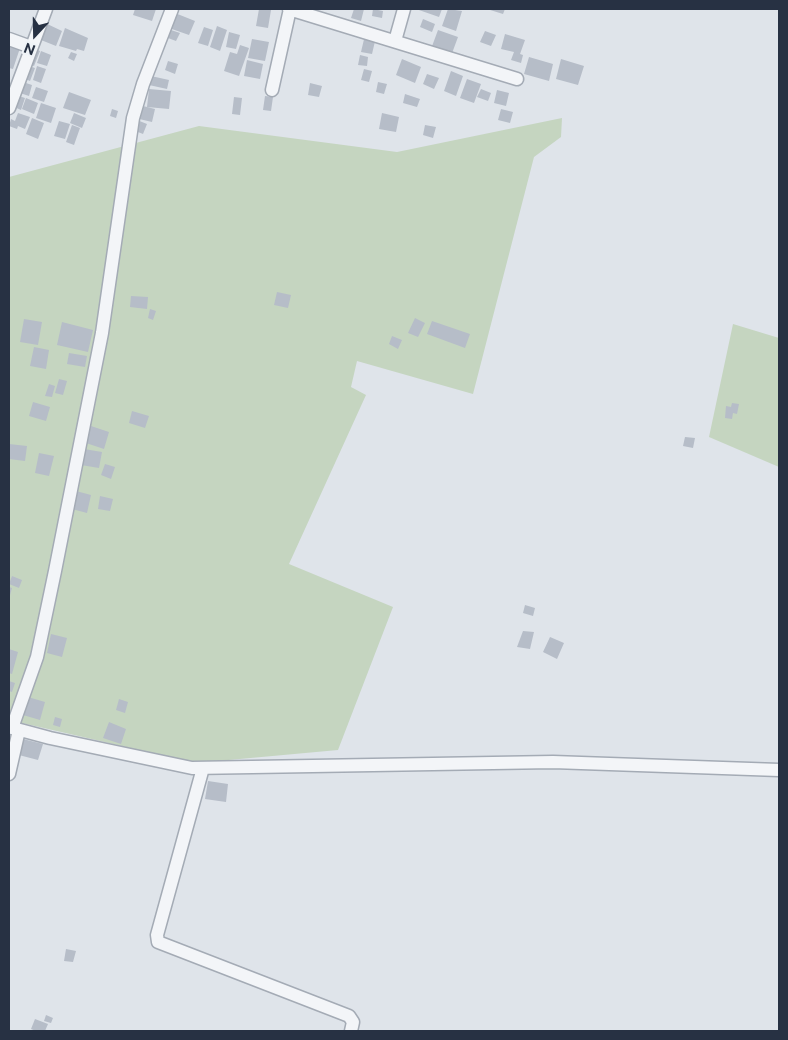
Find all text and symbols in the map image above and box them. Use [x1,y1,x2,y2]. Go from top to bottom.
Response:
north arrow [10,10,60,60]
text: N [22,40,38,58]

